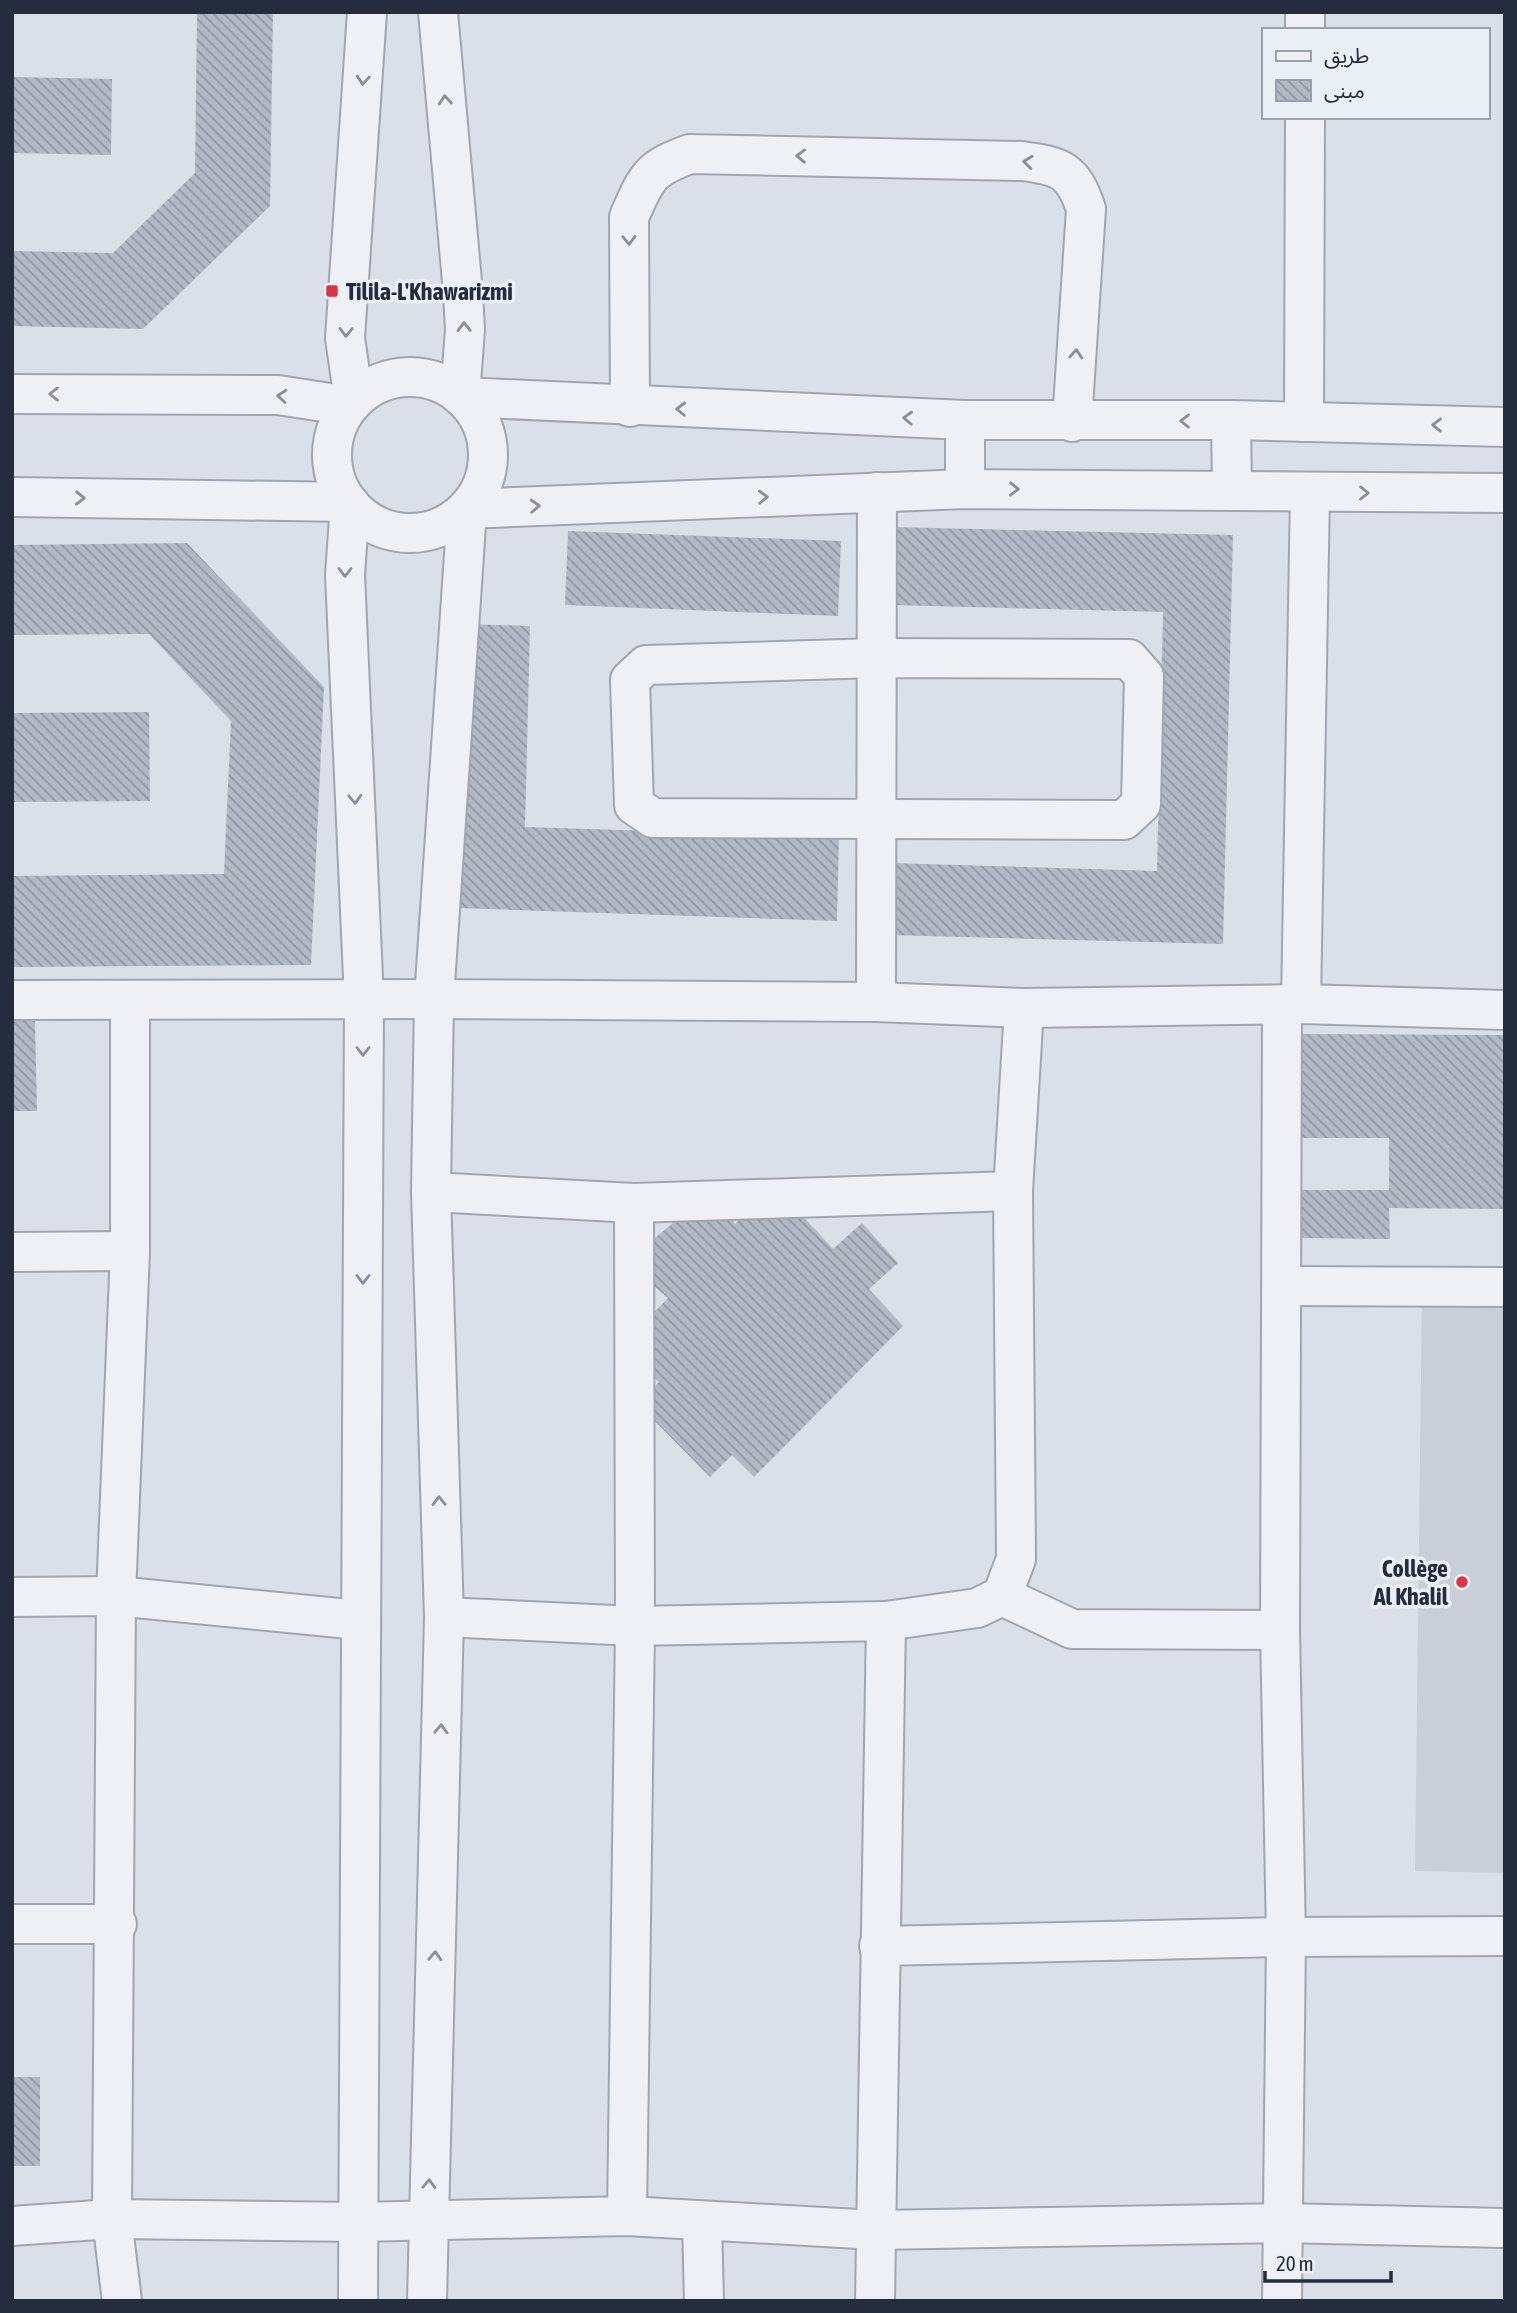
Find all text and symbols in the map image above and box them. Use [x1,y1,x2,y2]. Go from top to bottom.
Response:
legend [1262,28,1489,119]
text: طريق [1324,43,1369,69]
one-way arrow [356,75,371,86]
text: مبنى [1324,78,1365,103]
one-way arrow [438,95,453,106]
one-way arrow [795,149,806,164]
one-way arrow [1023,155,1034,170]
one-way arrow [621,236,637,246]
place label: Tilila-L'Khawarizmi [346,278,513,305]
marker: Tilila-L'Khawarizmi [324,283,340,299]
one-way arrow [456,321,472,332]
one-way arrow [339,327,354,338]
one-way arrow [1069,348,1084,359]
one-way arrow [48,386,59,402]
one-way arrow [276,389,287,404]
one-way arrow [675,401,686,416]
one-way arrow [902,411,913,426]
one-way arrow [1179,413,1189,429]
one-way arrow [1431,418,1442,433]
one-way arrow [1009,482,1020,497]
one-way arrow [1360,485,1370,501]
one-way arrow [757,489,768,504]
one-way arrow [76,490,86,506]
one-way arrow [530,499,541,514]
one-way arrow [337,567,353,578]
one-way arrow [347,794,362,805]
one-way arrow [356,1046,371,1057]
one-way arrow [355,1273,370,1284]
one-way arrow [432,1496,447,1507]
place label: Collège Al Khalil [1373,1555,1449,1610]
marker: Collège Al Khalil [1454,1574,1470,1590]
one-way arrow [434,1723,449,1734]
one-way arrow [428,1950,443,1961]
one-way arrow [422,2178,437,2189]
scale bar [1265,2240,1391,2284]
text: 20 m [1276,2251,1314,2275]

